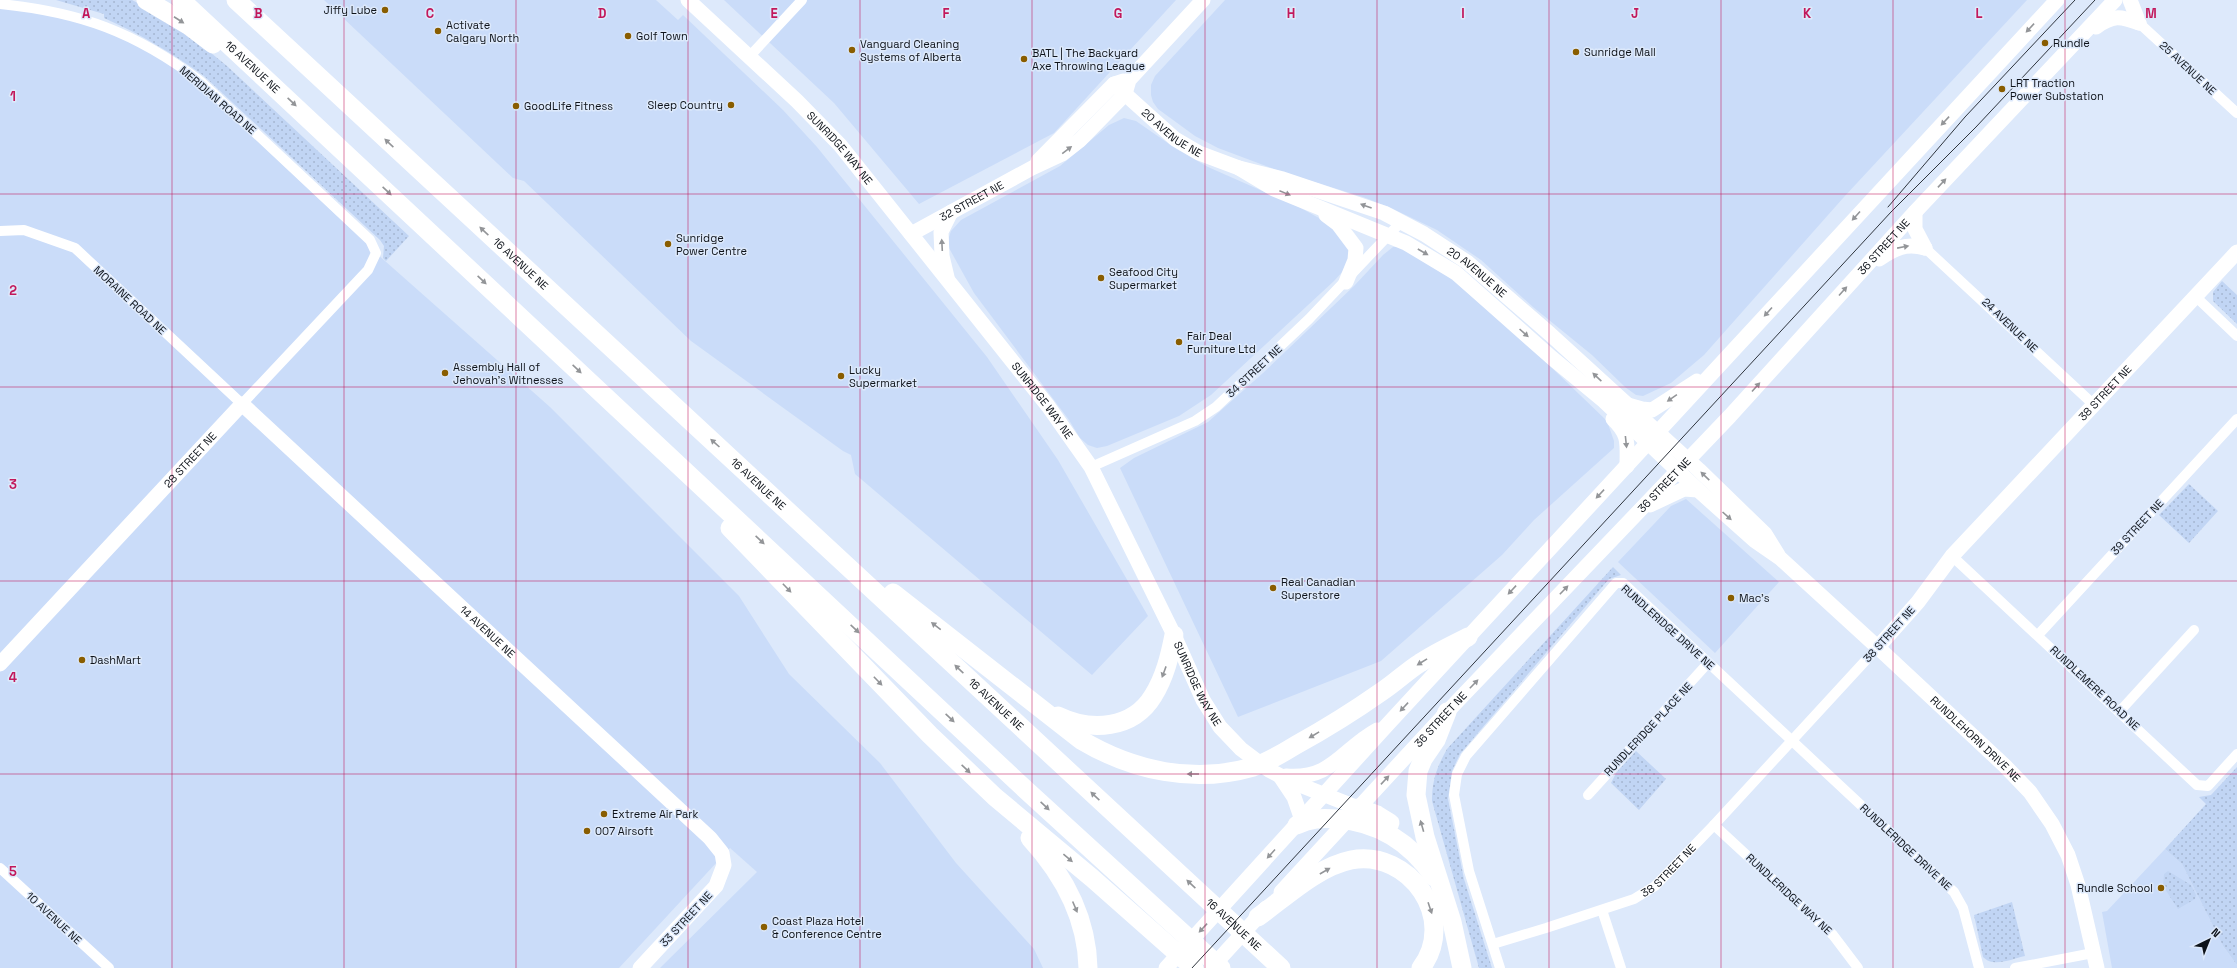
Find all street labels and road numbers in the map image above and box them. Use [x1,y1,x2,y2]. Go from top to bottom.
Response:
street label: 16 AVENUE NE [222,38,283,96]
street label: 25 AVENUE NE [2157,38,2219,98]
street label: MERIDIAN ROAD NE [177,63,259,137]
street label: 20 AVENUE NE [1139,105,1205,160]
street label: SUNRIDGE WAY NE [804,108,876,187]
street label: 32 STREET NE [937,178,1006,224]
street label: 36 STREET NE [1855,216,1913,278]
street label: 16 AVENUE NE [490,235,551,293]
street label: 20 AVENUE NE [1444,244,1510,300]
street label: MORAINE ROAD NE [91,263,169,337]
street label: 24 AVENUE NE [1979,295,2041,355]
street label: 34 STREET NE [1223,342,1285,400]
street label: SUNRIDGE WAY NE [1009,359,1076,442]
street label: 38 STREET NE [2075,362,2134,424]
street label: 28 STREET NE [161,429,219,491]
street label: 36 STREET NE [1634,454,1694,515]
street label: 16 AVENUE NE [728,455,789,513]
street label: 39 STREET NE [2108,496,2166,558]
street label: RUNDLERIDGE DRIVE NE [1619,581,1717,673]
street label: 14 AVENUE NE [457,602,518,661]
street label: 38 STREET NE [1860,603,1918,665]
street label: SUNRIDGE WAY NE [1171,639,1225,729]
street label: RUNDLEMERE ROAD NE [2047,643,2143,733]
street label: 16 AVENUE NE [965,675,1027,733]
street label: RUNDLERIDGE PLACE NE [1601,679,1695,779]
street label: 36 STREET NE [1411,689,1470,750]
street label: RUNDLEHORN DRIVE NE [1927,693,2024,785]
street label: RUNDLERIDGE DRIVE NE [1857,801,1955,893]
street label: 38 STREET NE [1638,841,1699,900]
street label: RUNDLERIDGE WAY NE [1743,851,1835,937]
street label: 33 STREET NE [657,888,715,950]
street label: 10 AVENUE NE [23,889,85,947]
street label: 16 AVENUE NE [1203,895,1264,953]

